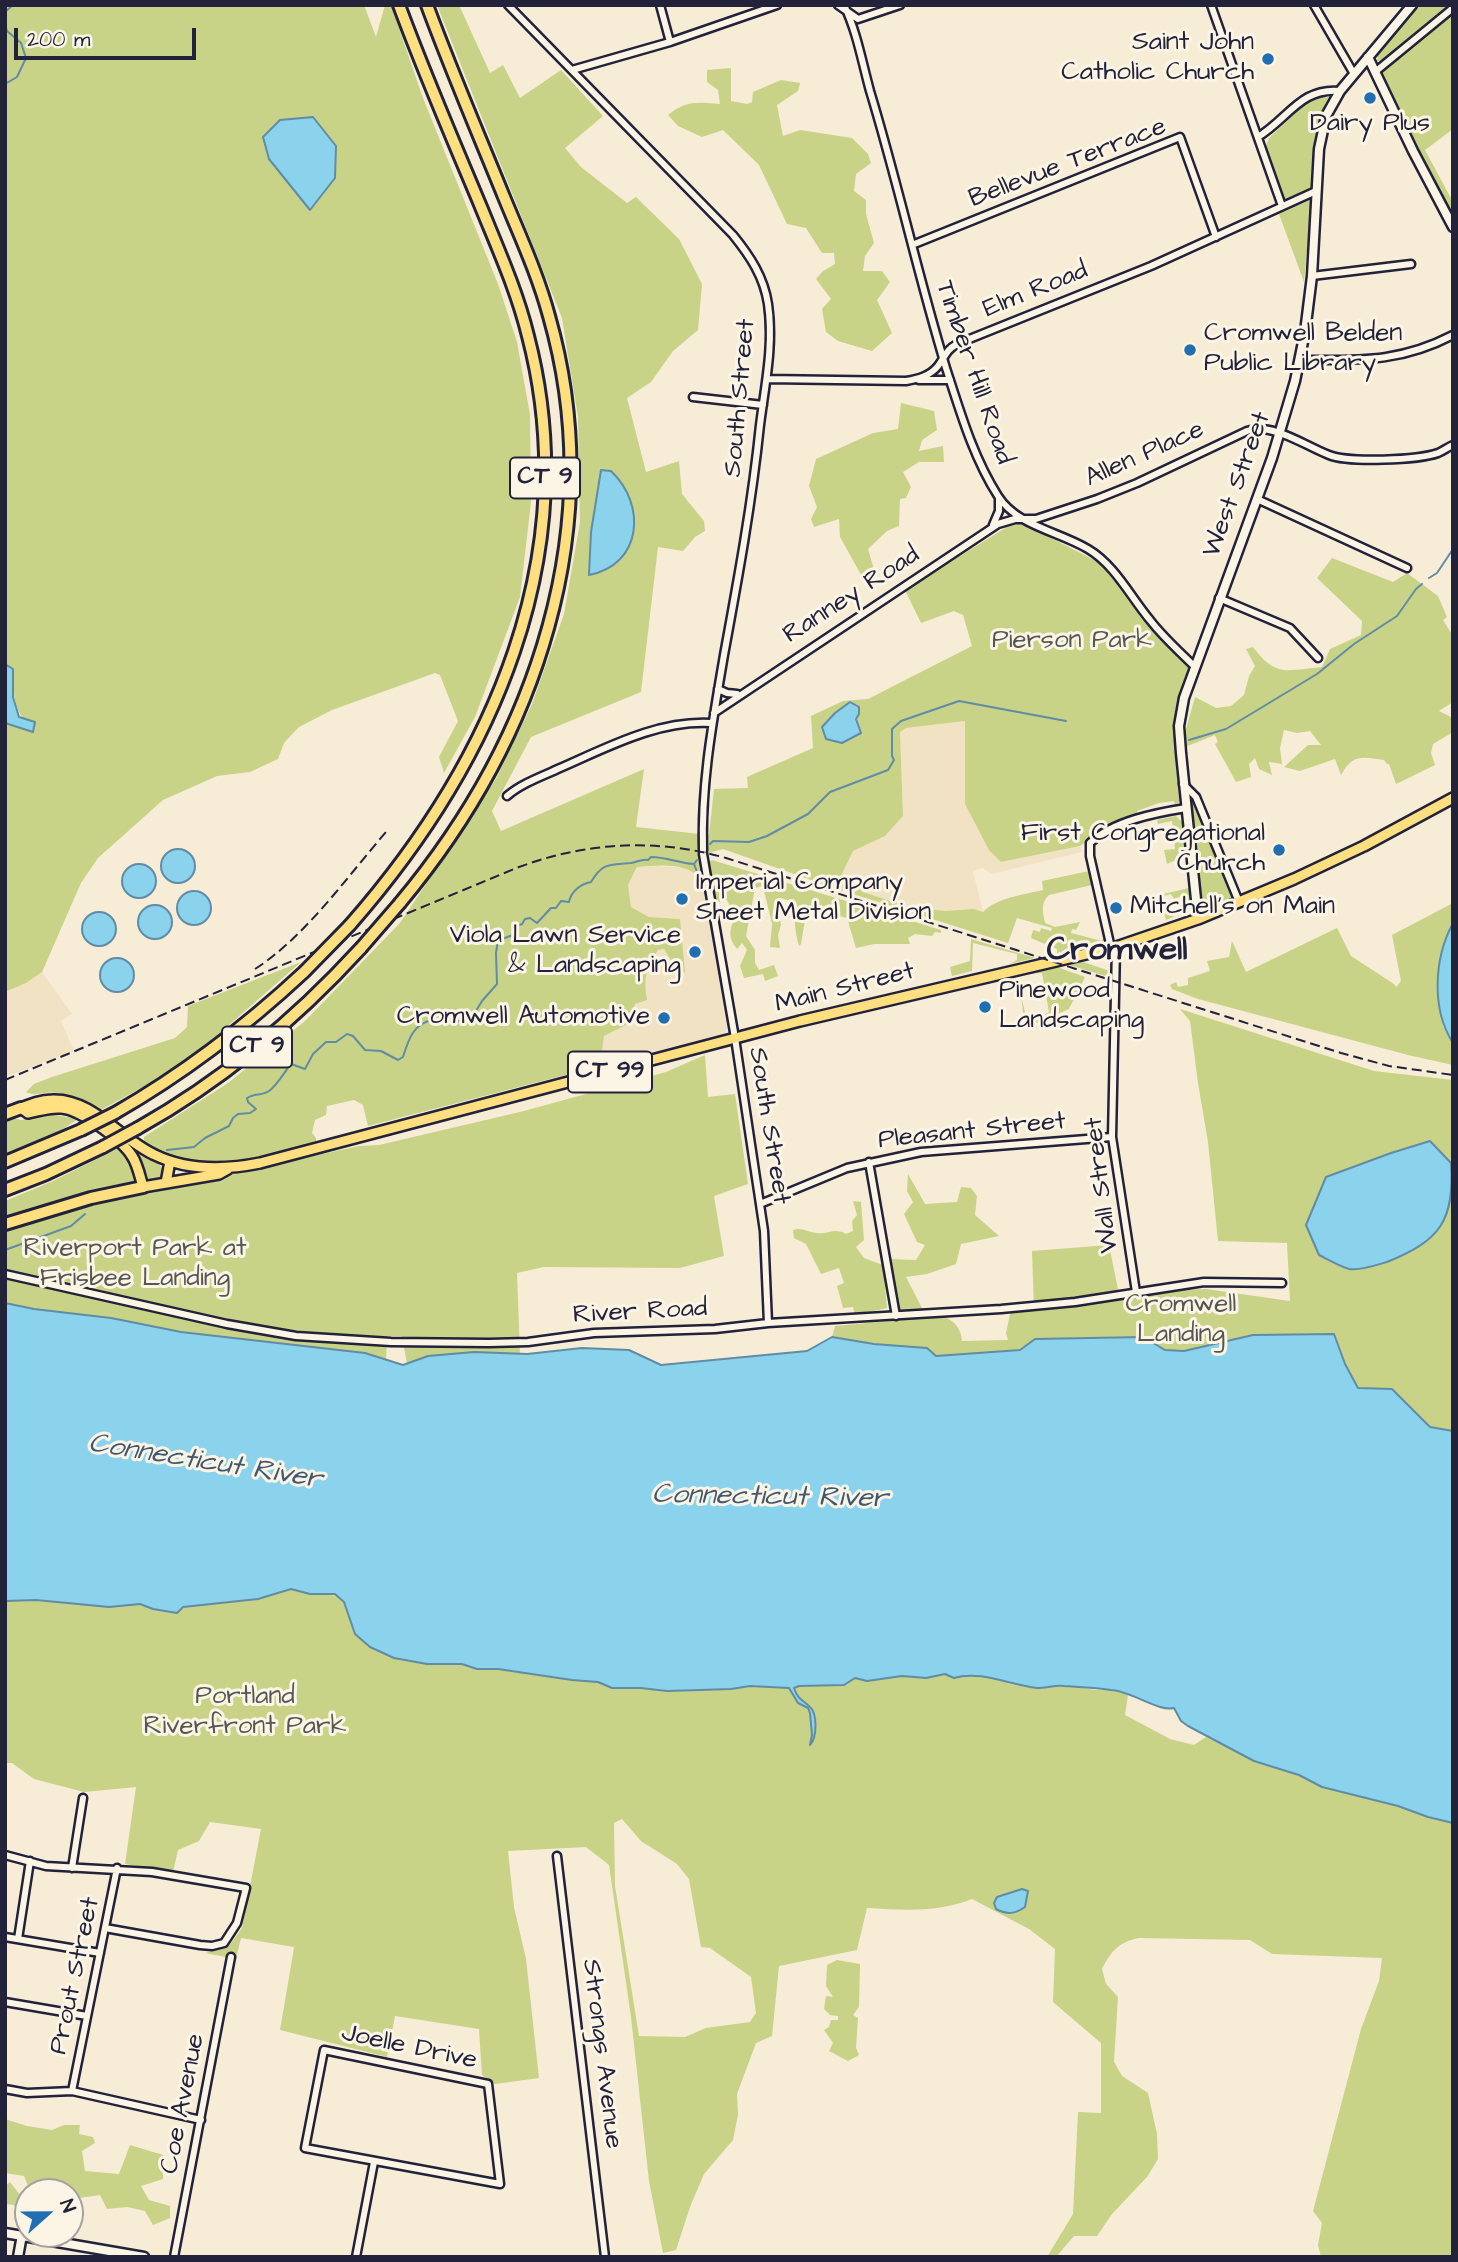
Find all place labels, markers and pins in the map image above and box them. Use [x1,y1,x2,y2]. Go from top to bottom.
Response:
place label: Saint John Catholic Church [1061,28,1254,90]
marker: Saint John Catholic Church [1260,51,1276,67]
marker: Dairy Plus [1362,90,1378,106]
place label: Dairy Plus [1310,109,1430,141]
place label: Cromwell Belden Public Library [1204,319,1402,380]
marker: Cromwell Belden Public Library [1182,342,1198,358]
place label: First Congregational Church [1021,819,1265,880]
marker: First Congregational Church [1271,842,1287,858]
place label: Imperial Company Sheet Metal Division [696,868,931,930]
marker: Imperial Company Sheet Metal Division [674,891,690,907]
place label: Mitchell's on Main [1130,892,1335,924]
marker: Mitchell's on Main [1108,900,1124,916]
place label: Viola Lawn Service & Landscaping [450,921,681,982]
marker: Viola Lawn Service & Landscaping [687,944,703,960]
place label: Pinewood Landscaping [999,976,1144,1038]
marker: Pinewood Landscaping [977,999,993,1015]
place label: Cromwell Automotive [397,1002,650,1034]
marker: Cromwell Automotive [656,1010,672,1026]

